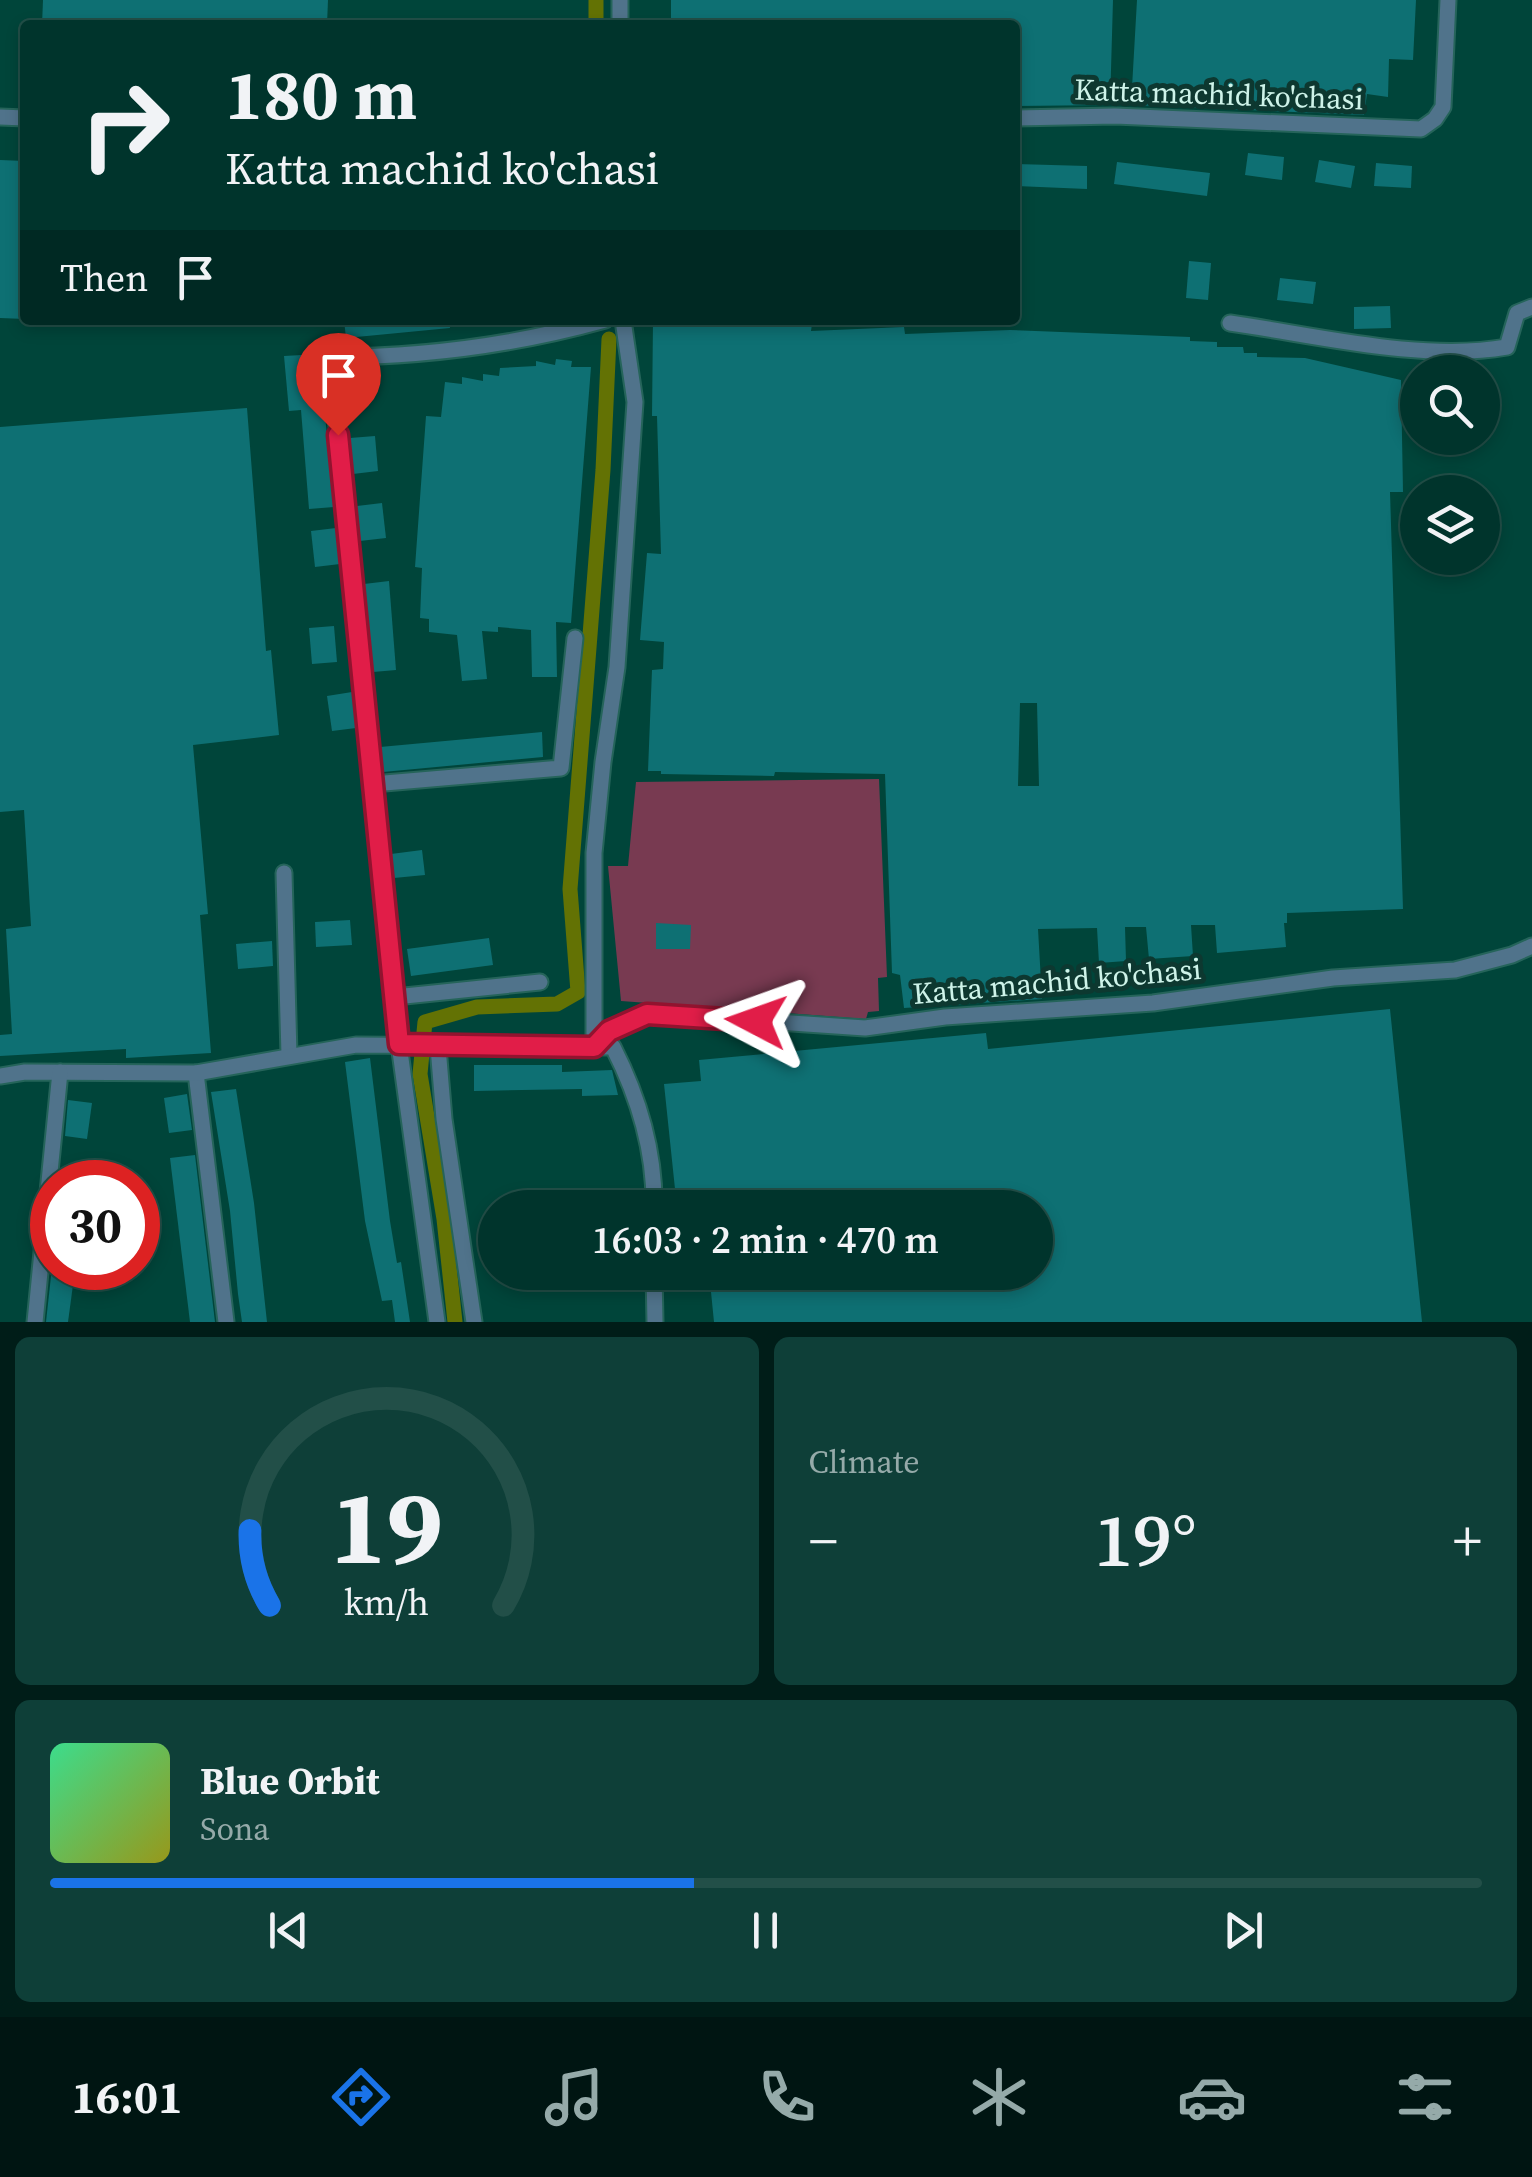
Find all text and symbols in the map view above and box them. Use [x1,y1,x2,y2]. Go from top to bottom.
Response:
text: 180 m [225,46,417,142]
icon: right [60,60,190,190]
street label: Katta machid ko'chasi [1074,68,1364,120]
text: Katta machid ko'chasi [225,137,659,199]
icon: arrive [168,250,223,305]
text: Then [60,252,148,304]
pin [296,333,381,436]
icon: arrive [311,348,366,403]
map controls [1400,355,1500,575]
button: search [1400,355,1500,455]
button: layers [1400,475,1500,575]
street label: Katta machid ko'chasi [911,948,1203,1014]
position arrow [704,969,808,1073]
speed limit sign: 30 [30,1160,160,1290]
text: 16:03 · 2 min · 470 m [592,1214,939,1266]
text: Climate [809,1440,920,1484]
text: 19 [330,1455,443,1598]
text: 19° [1094,1488,1197,1591]
text: − [809,1503,838,1578]
text: + [1453,1503,1482,1578]
text: km/h [344,1578,429,1627]
text: Blue Orbit [200,1755,380,1807]
text: Sona [200,1807,270,1851]
icon: previous [261,1903,316,1958]
icon: pause [738,1903,793,1958]
icon: next [1216,1903,1271,1958]
icon: directions [326,2062,396,2132]
icon: music [539,2062,609,2132]
icon: phone [752,2062,822,2132]
icon: climate [964,2062,1034,2132]
icon: car [1177,2062,1247,2132]
icon: filters [1390,2062,1460,2132]
text: 16:01 [71,2066,183,2128]

